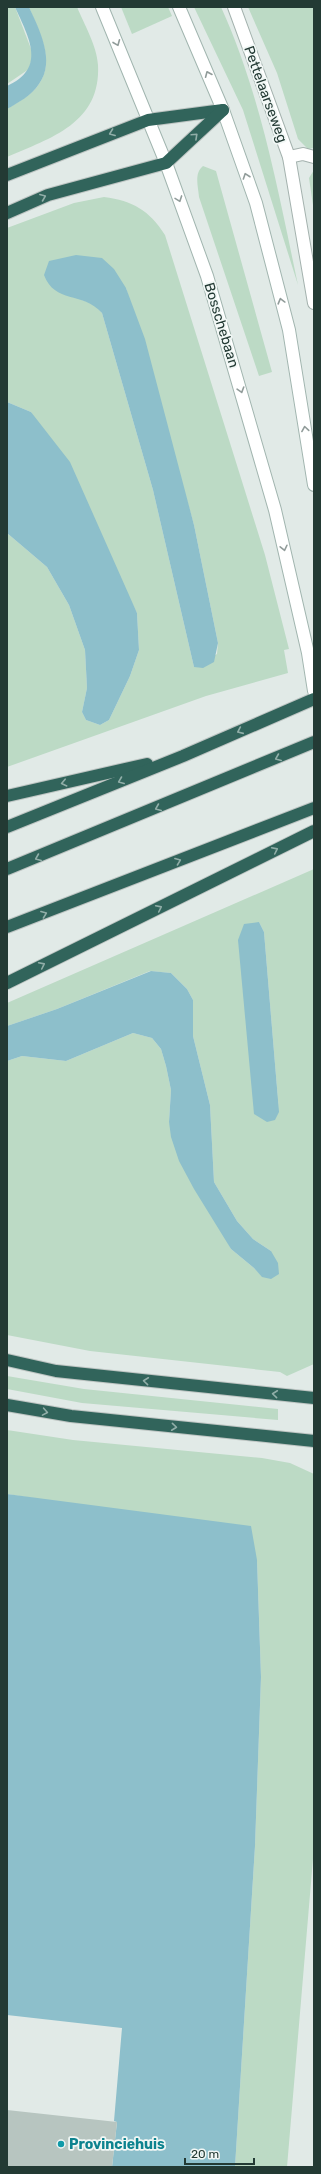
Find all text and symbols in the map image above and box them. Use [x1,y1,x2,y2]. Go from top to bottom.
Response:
one-way arrow [113,39,121,46]
street label: Pettelaarseweg [240,43,291,145]
one-way arrow [205,70,213,78]
one-way arrow [109,129,116,137]
one-way arrow [190,133,198,141]
one-way arrow [243,172,251,179]
one-way arrow [39,194,46,202]
one-way arrow [175,196,183,203]
street label: Bosschebaan [201,281,243,370]
one-way arrow [277,298,286,305]
one-way arrow [236,386,245,393]
one-way arrow [301,425,310,432]
one-way arrow [279,545,287,552]
one-way arrow [236,726,244,734]
one-way arrow [275,753,282,761]
one-way arrow [118,776,125,784]
one-way arrow [60,779,67,787]
one-way arrow [155,803,162,811]
one-way arrow [271,847,278,855]
one-way arrow [35,853,42,861]
one-way arrow [174,858,181,866]
one-way arrow [154,905,162,913]
one-way arrow [40,910,47,918]
one-way arrow [38,963,45,970]
one-way arrow [143,1376,149,1385]
one-way arrow [272,1390,278,1399]
one-way arrow [42,1407,48,1416]
one-way arrow [171,1422,177,1431]
place label: Provinciehuis [69,2136,165,2153]
marker: Provinciehuis [56,2139,66,2149]
scale bar [185,2140,254,2166]
text: 20 m [191,2147,219,2161]

